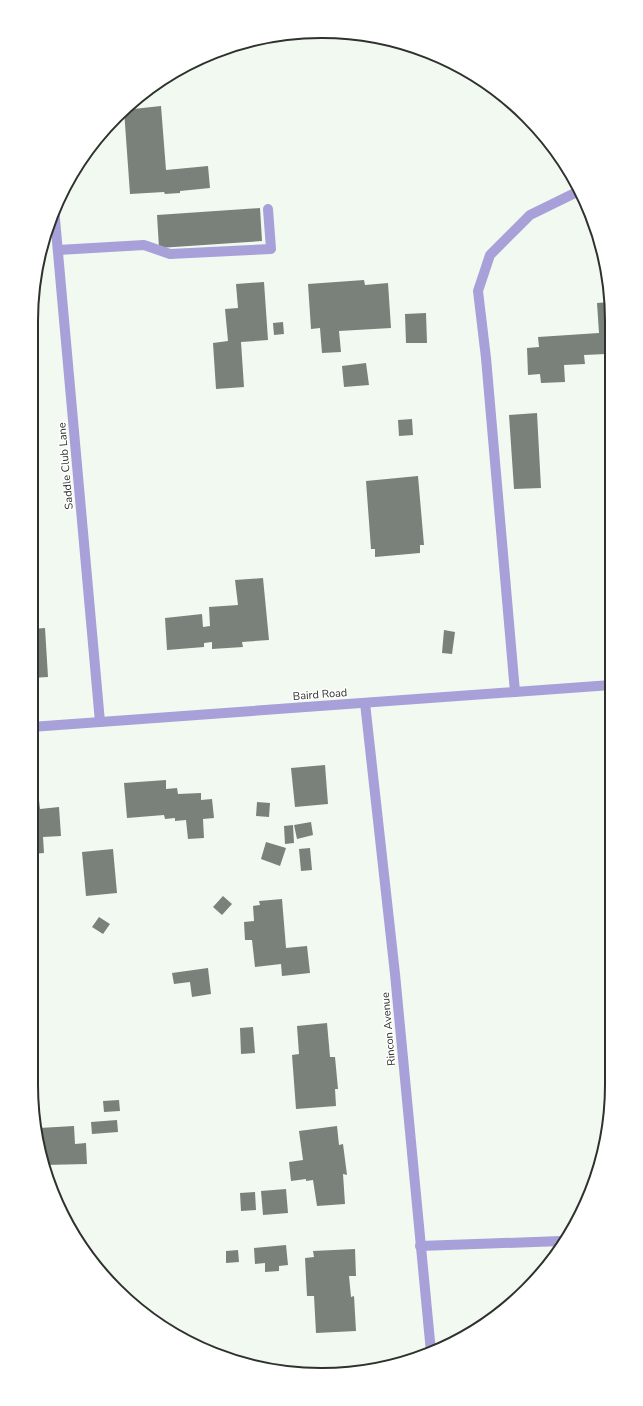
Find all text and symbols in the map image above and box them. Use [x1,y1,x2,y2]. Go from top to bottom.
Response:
street label: Saddle Club Lane [54,422,77,510]
street label: Baird Road [292,685,348,704]
street label: Rincon Avenue [378,991,399,1066]

